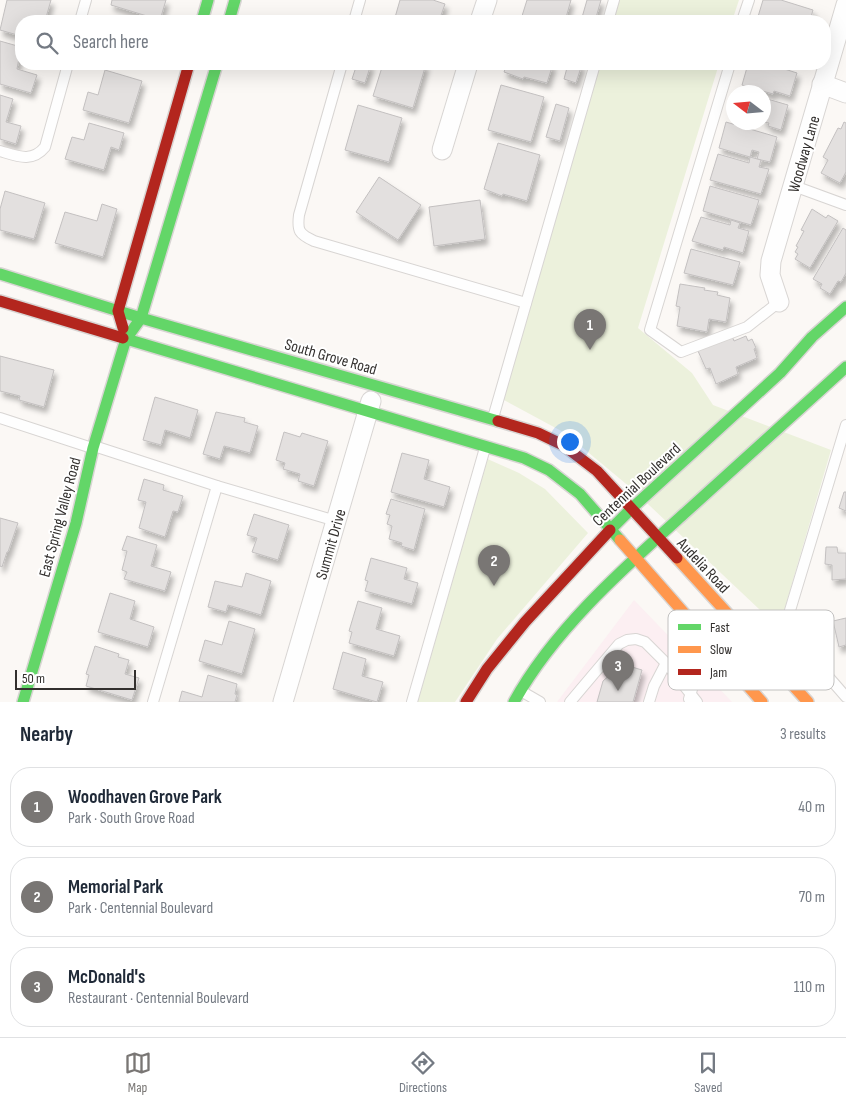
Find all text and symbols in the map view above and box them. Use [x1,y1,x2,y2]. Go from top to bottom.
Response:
search box [15,15,831,70]
icon: search [33,29,61,57]
text: Search here [73,31,149,54]
north arrow [726,85,771,130]
street label: Woodway Lane [784,114,824,195]
pin: 1 [574,309,606,350]
street label: South Grove Road [282,335,379,380]
your location [557,429,583,455]
street label: Centennial Boulevard [589,439,685,531]
street label: East Spring Valley Road [35,456,86,579]
street label: Summit Drive [312,507,351,582]
street label: Audelia Road [672,534,733,597]
pin: 2 [478,545,510,586]
legend [668,610,834,690]
text: Fast [710,619,730,636]
text: Slow [710,641,732,658]
pin: 3 [602,650,634,691]
text: Jam [709,664,727,681]
scale bar [15,667,136,690]
text: 50 m [22,670,45,687]
text: Nearby [20,722,73,747]
text: 3 results [780,725,826,744]
text: Woodhaven Grove Park [68,786,222,809]
text: 1 [34,798,40,817]
text: 40 m [798,798,825,817]
text: Park · South Grove Road [68,809,195,828]
text: Memorial Park [68,876,163,899]
text: 2 [33,888,41,907]
text: 70 m [799,888,825,907]
text: Park · Centennial Boulevard [68,899,213,918]
text: McDonald's [68,966,145,989]
text: 3 [33,978,41,997]
text: 110 m [794,978,825,997]
text: Restaurant · Centennial Boulevard [68,989,249,1008]
tab: Map [124,1049,152,1096]
tab: Directions [399,1049,447,1096]
tab: Saved [694,1049,722,1096]

